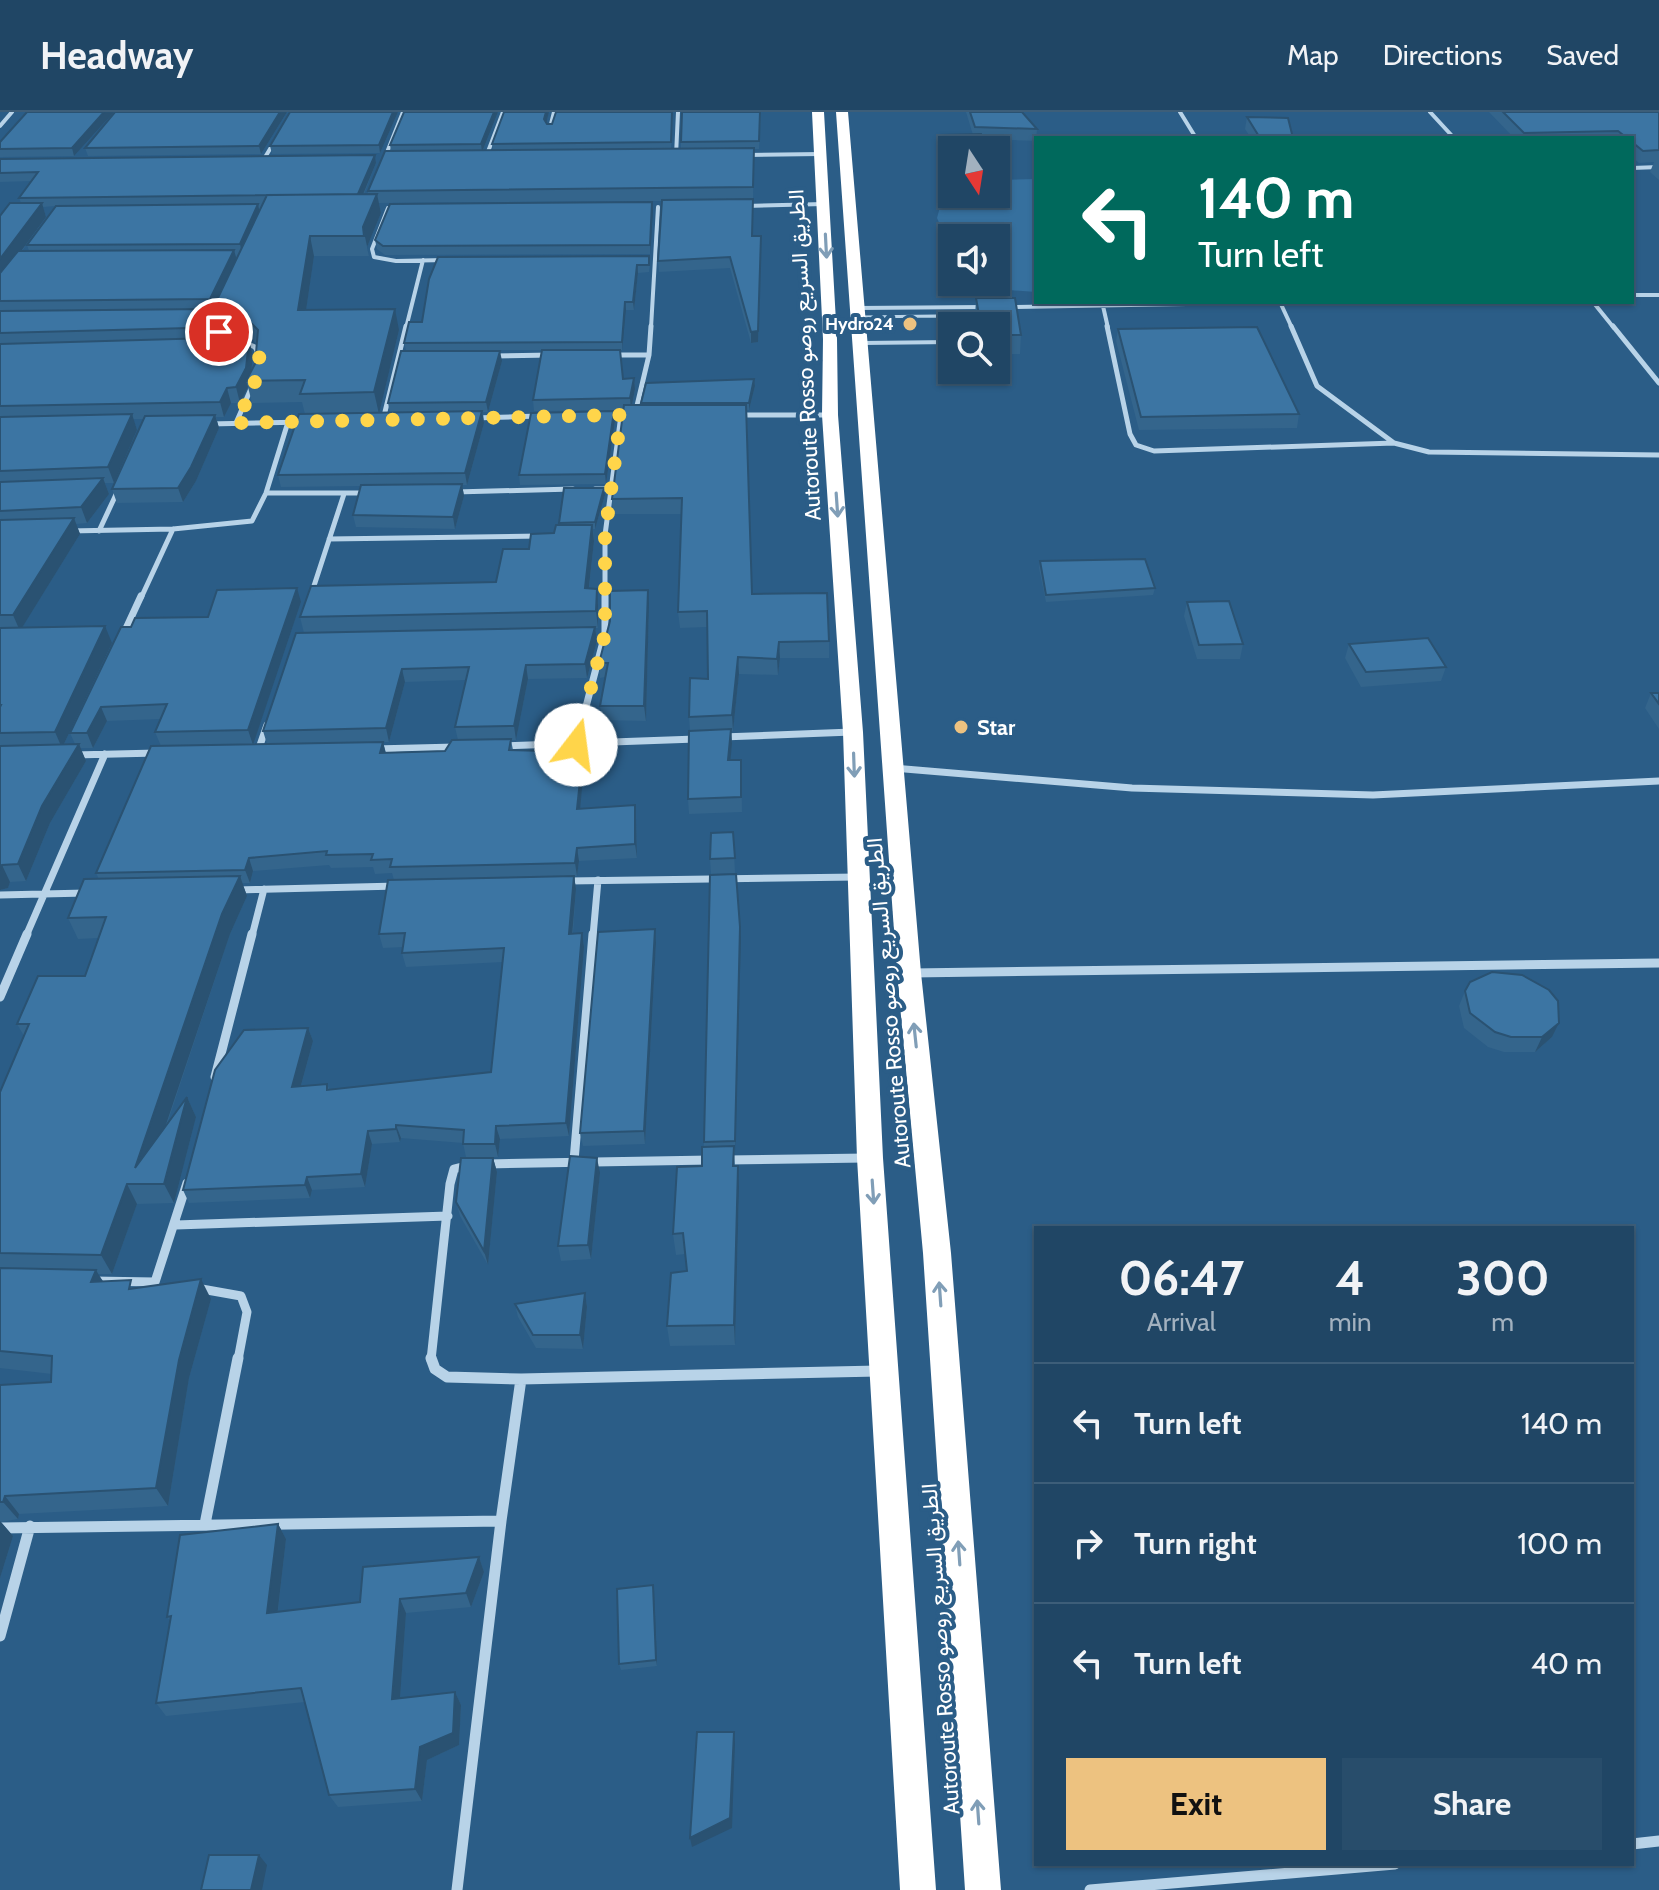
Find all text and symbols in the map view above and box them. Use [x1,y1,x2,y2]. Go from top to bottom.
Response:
text: Headway [40,32,193,79]
text: Map [1287,38,1339,72]
text: Directions [1383,38,1502,72]
text: Saved [1546,38,1619,72]
north arrow [938,136,1010,208]
map controls [938,136,1010,384]
text: 140 m [1198,164,1354,232]
icon: left [1066,168,1170,272]
street label: Autoroute Rosso الطريق السريع روصو [782,189,828,521]
button: sound [938,224,1010,296]
one-way arrow [819,232,834,259]
text: Turn left [1198,232,1323,276]
pin [185,298,253,366]
icon: arrive [197,310,241,354]
button: search [938,312,1010,384]
place label: Hydro24 [825,313,894,335]
marker: Hydro24 [901,315,919,333]
one-way arrow [830,491,845,518]
position arrow [534,703,618,787]
place label: Star [977,714,1016,741]
marker: Star [952,718,970,736]
one-way arrow [847,751,862,778]
street label: Autoroute Rosso الطريق السريع روصو [861,836,917,1169]
one-way arrow [907,1022,922,1049]
one-way arrow [866,1178,881,1205]
text: 06:47 [1118,1249,1244,1307]
text: 4 [1335,1249,1365,1307]
text: 300 [1456,1249,1550,1307]
one-way arrow [932,1281,947,1308]
text: Arrival [1147,1306,1216,1338]
text: min [1329,1306,1371,1338]
text: m [1491,1306,1514,1338]
icon: left [1066,1401,1110,1445]
text: Turn left [1134,1405,1242,1442]
text: 140 m [1521,1405,1602,1442]
street label: Autoroute Rosso الطريق السريع روصو [915,1482,967,1815]
icon: right [1066,1521,1110,1565]
text: Turn right [1134,1525,1257,1562]
text: 100 m [1517,1525,1602,1562]
one-way arrow [951,1540,966,1567]
icon: left [1066,1641,1110,1685]
text: Turn left [1134,1645,1242,1682]
text: 40 m [1531,1645,1602,1682]
button: Exit [1066,1758,1326,1850]
button: Share [1342,1758,1602,1850]
one-way arrow [970,1799,985,1826]

